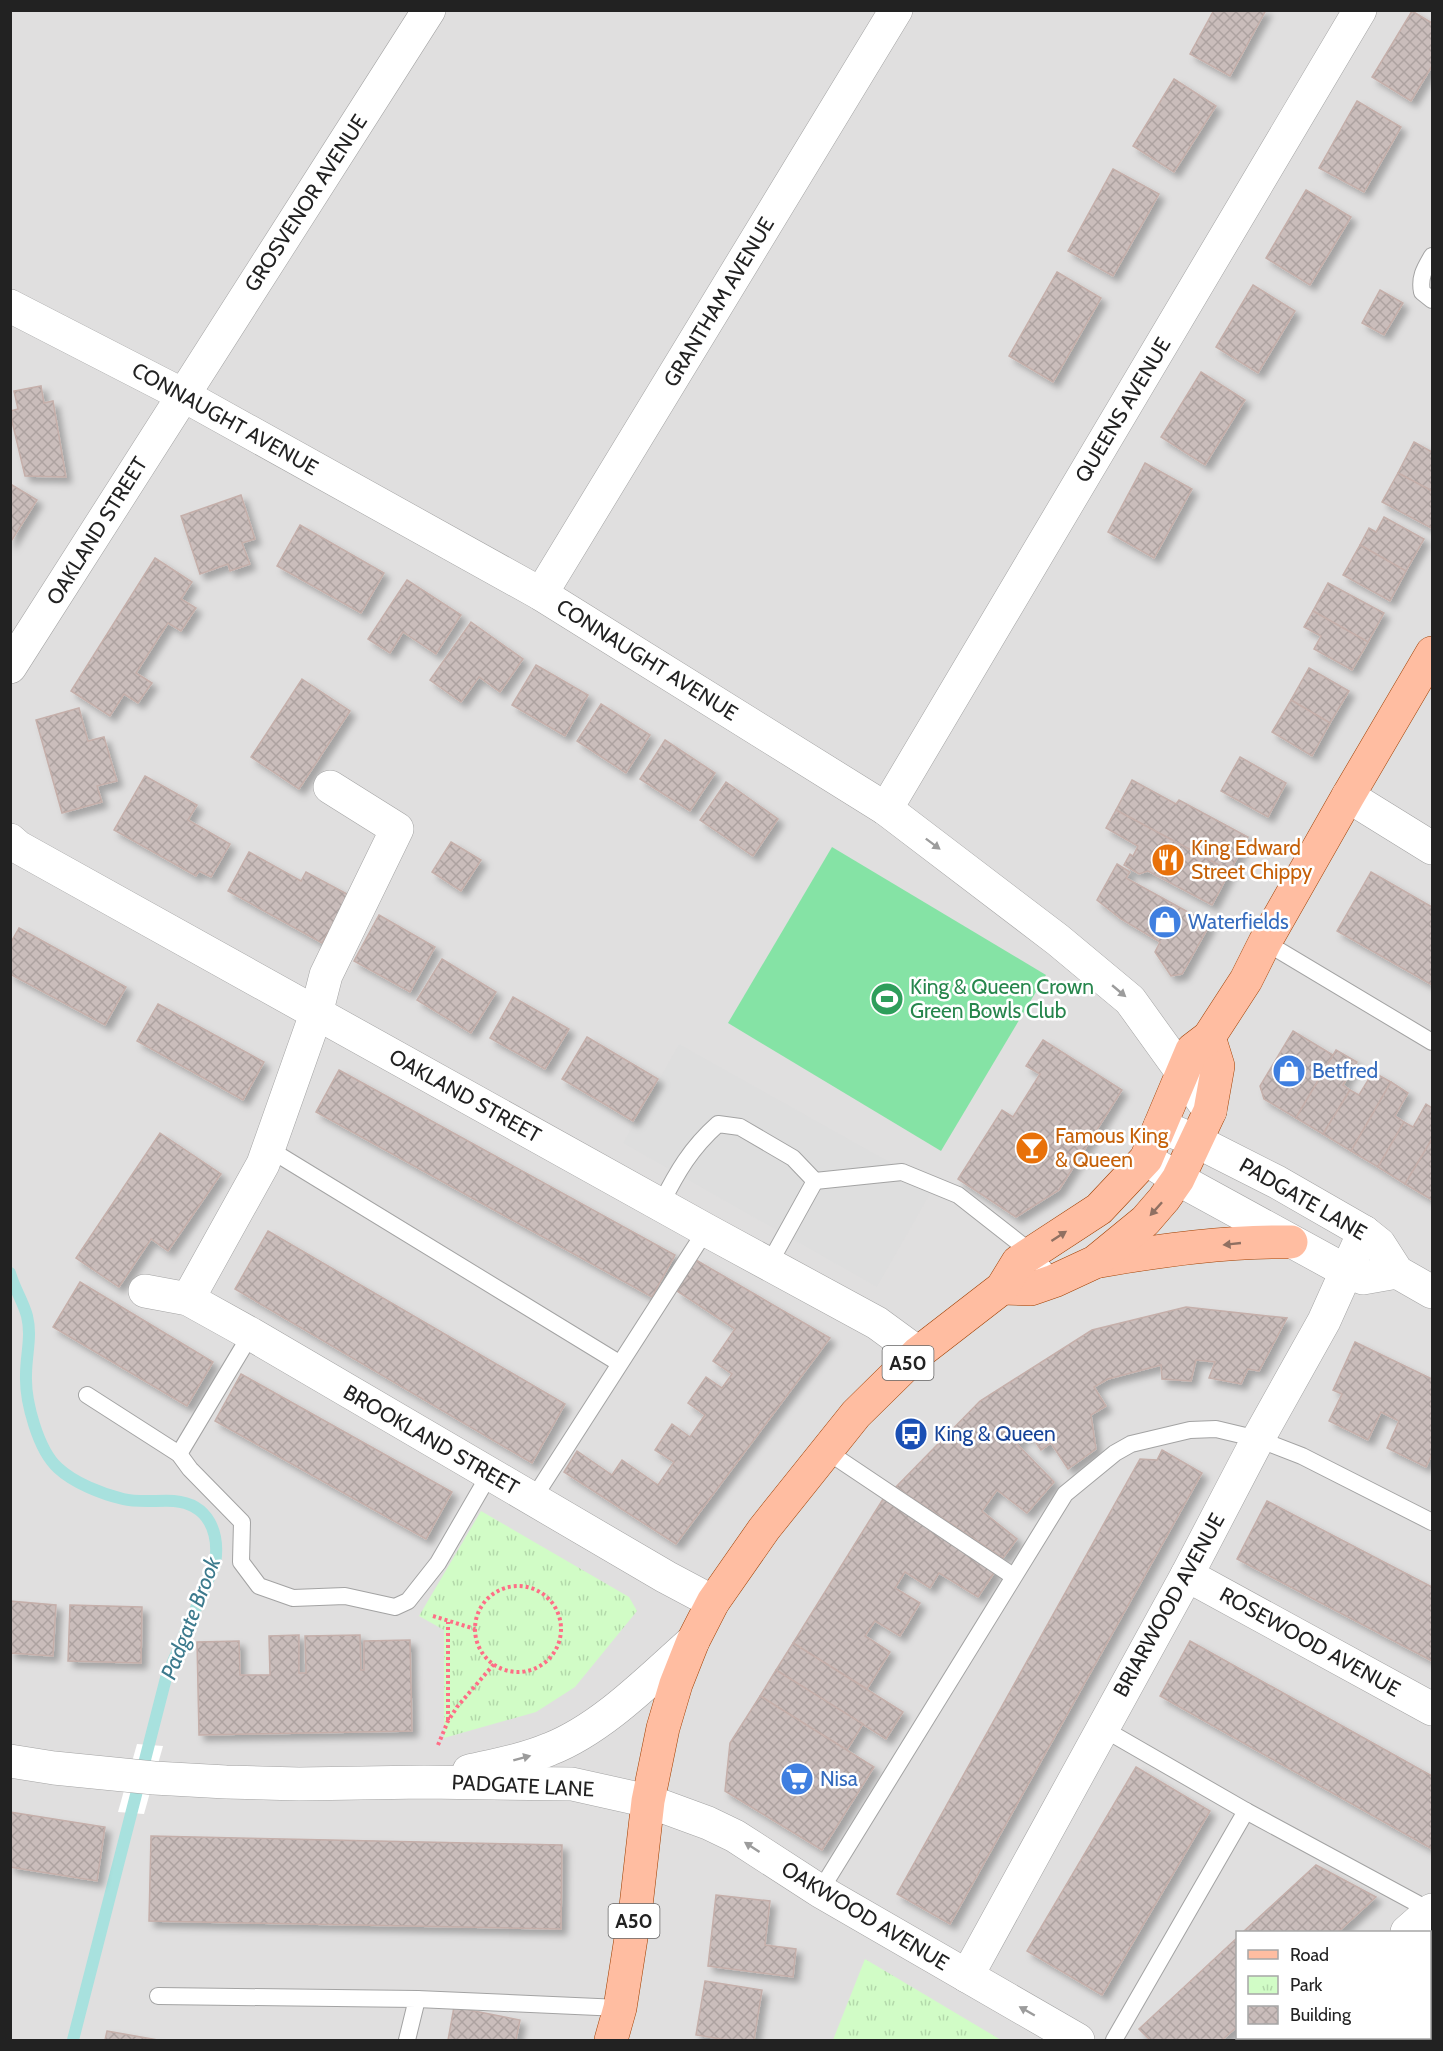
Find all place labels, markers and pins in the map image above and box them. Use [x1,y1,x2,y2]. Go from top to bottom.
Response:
place label: King Edward Street Chippy [1191,835,1313,884]
restaurant icon: King Edward Street Chippy [1150,842,1186,878]
shop icon: Waterfields [1147,904,1183,940]
place label: Waterfields [1188,909,1289,934]
place label: King & Queen Crown Green Bowls Club [910,974,1094,1023]
sports icon: King & Queen Crown Green Bowls Club [869,981,905,1017]
shop icon: Betfred [1271,1053,1307,1089]
place label: Betfred [1312,1058,1378,1083]
place label: Famous King & Queen [1055,1123,1169,1172]
bar icon: Famous King & Queen [1014,1130,1050,1166]
bus stop icon: King & Queen [893,1416,929,1452]
place label: King & Queen [934,1421,1056,1446]
supermarket icon: Nisa [779,1761,815,1797]
place label: Nisa [820,1766,858,1791]

